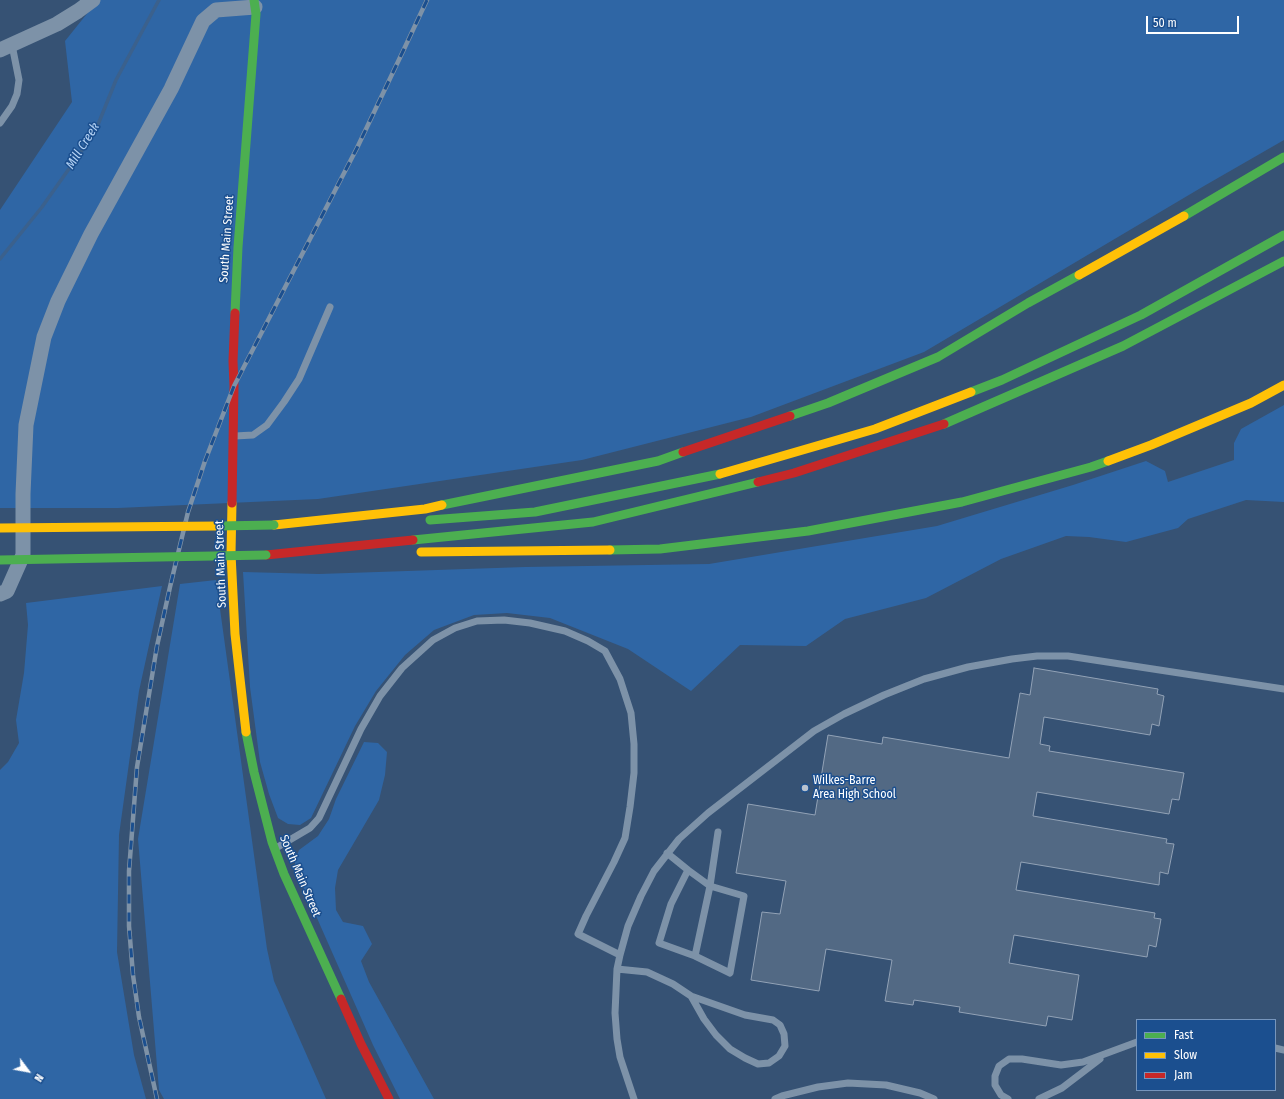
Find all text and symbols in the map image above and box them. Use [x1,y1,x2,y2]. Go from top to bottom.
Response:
scale bar [1148,8,1241,34]
text: 50 m [1153,16,1177,30]
water label: Mill Creek [63,120,103,172]
street label: South Main Street [217,195,237,283]
street label: South Main Street [212,520,230,608]
place label: Wilkes-Barre Area High School [813,774,896,802]
marker: Wilkes-Barre Area High School [800,783,810,793]
street label: South Main Street [276,833,324,919]
legend [1136,1019,1276,1091]
text: Fast [1174,1028,1193,1042]
text: Slow [1174,1048,1197,1062]
north arrow [8,1051,48,1091]
text: Jam [1174,1068,1192,1082]
text: N [31,1071,46,1084]

